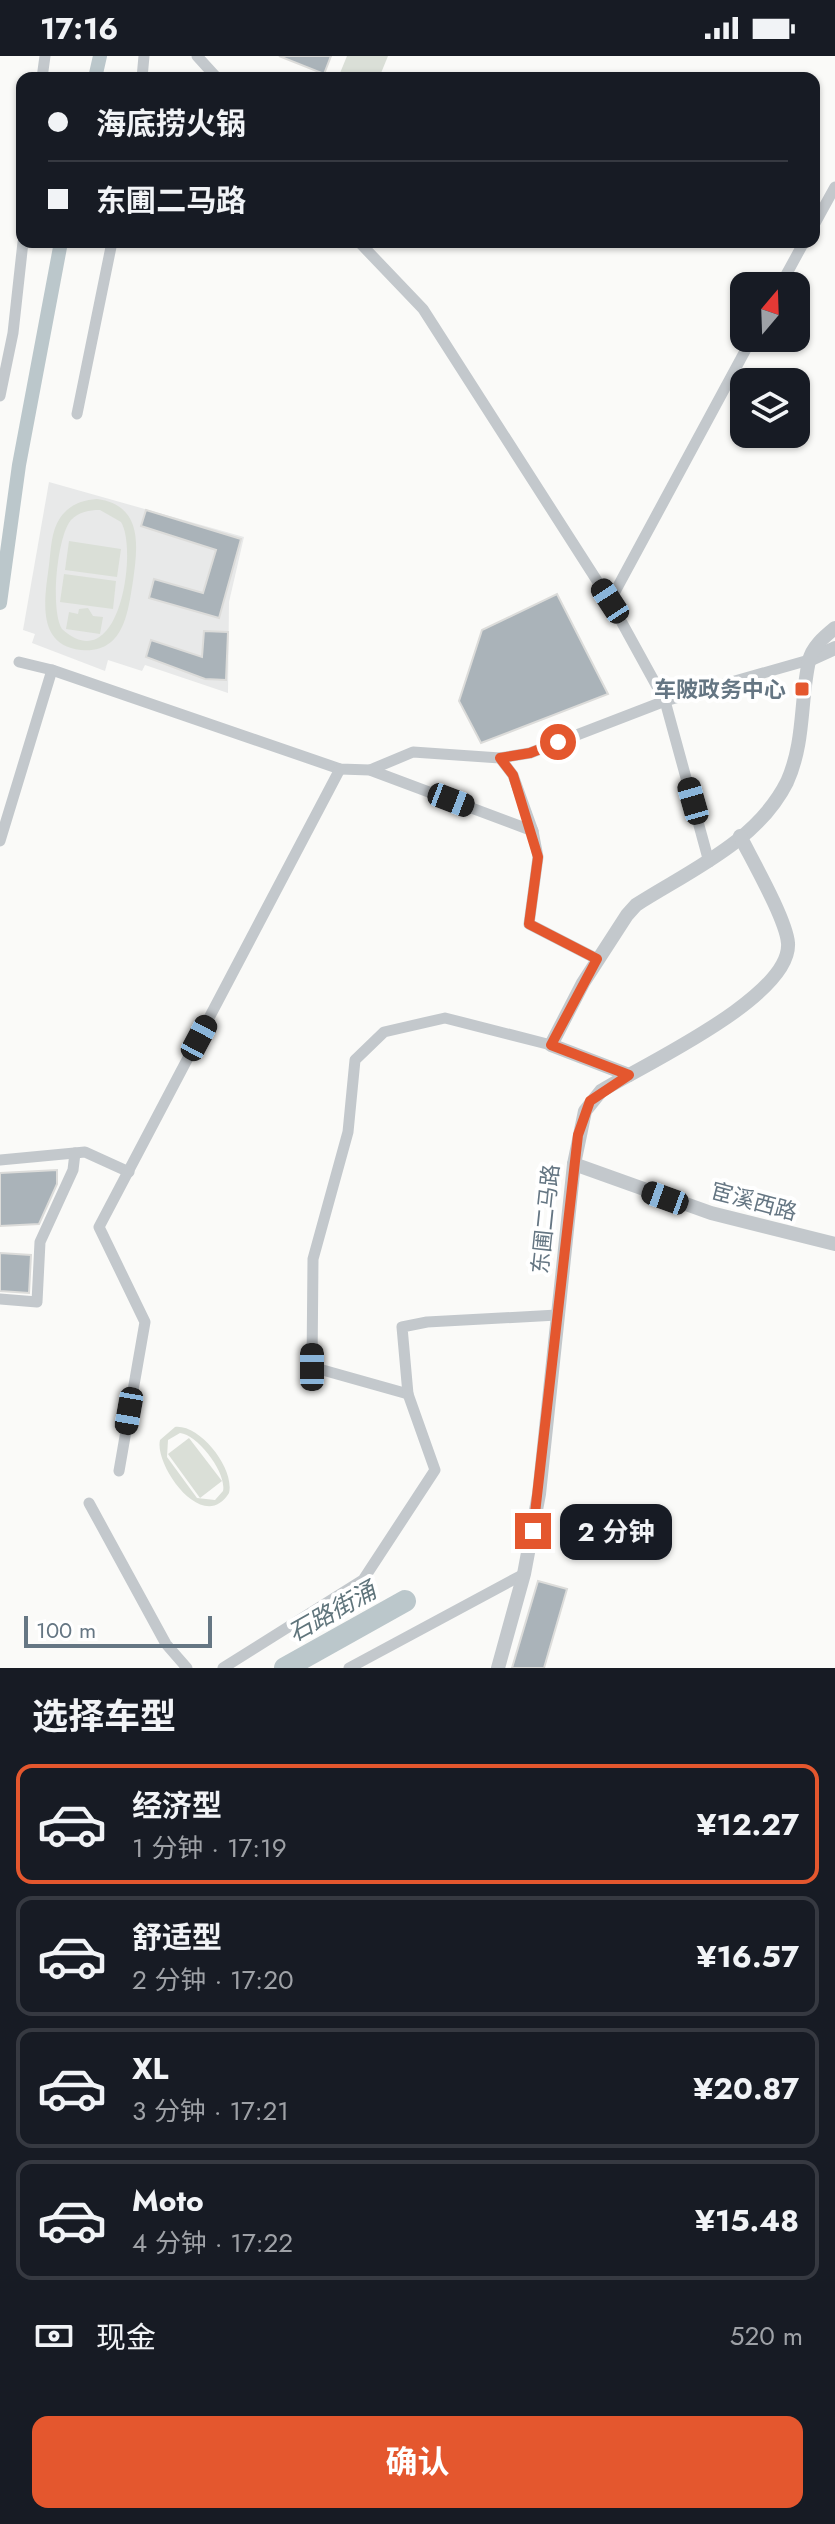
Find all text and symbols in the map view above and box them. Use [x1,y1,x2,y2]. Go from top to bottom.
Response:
text: 17:16 [40,7,118,50]
text: 海底捞火锅 [96,102,246,145]
text: 东圃二马路 [96,179,246,222]
north arrow [730,272,810,352]
map controls [730,272,810,448]
button: layers [730,368,810,448]
car [587,574,633,628]
place label: 车陂政务中心 [654,673,786,705]
marker: 车陂政务中心 [793,680,811,698]
route start [540,724,576,760]
car [675,775,711,827]
car [424,780,478,820]
car [177,1011,221,1065]
street label: 东圃二马路 [523,1163,567,1275]
street label: 宦溪西路 [707,1174,801,1228]
car [638,1179,692,1217]
car [300,1343,324,1391]
car [113,1385,145,1437]
callout: 2 分钟 [561,1503,673,1559]
route end [515,1513,551,1549]
text: 2 分钟 [578,1513,654,1551]
water label: 石路街涌 [281,1572,385,1650]
scale bar [24,1612,212,1648]
text: 100 m [36,1614,96,1646]
text: 选择车型 [32,1690,176,1742]
text: 经济型 [132,1784,222,1827]
icon: car [36,1788,108,1860]
text: ¥12.27 [697,1803,799,1846]
text: 1 分钟 · 17:19 [132,1829,287,1867]
text: 舒适型 [132,1916,222,1959]
icon: car [36,1920,108,1992]
text: ¥16.57 [696,1935,799,1978]
text: 2 分钟 · 17:20 [132,1961,294,1999]
text: XL [132,2047,168,2090]
icon: car [36,2052,108,2124]
text: ¥20.87 [693,2067,799,2110]
text: 3 分钟 · 17:21 [132,2092,289,2130]
text: Moto [132,2179,204,2222]
icon: car [36,2184,108,2256]
text: ¥15.48 [695,2199,799,2242]
text: 4 分钟 · 17:22 [132,2224,293,2262]
icon: cash [32,2314,76,2358]
text: 现金 [96,2316,156,2359]
text: 520 m [730,2317,803,2355]
button: 确认 [32,2416,803,2508]

